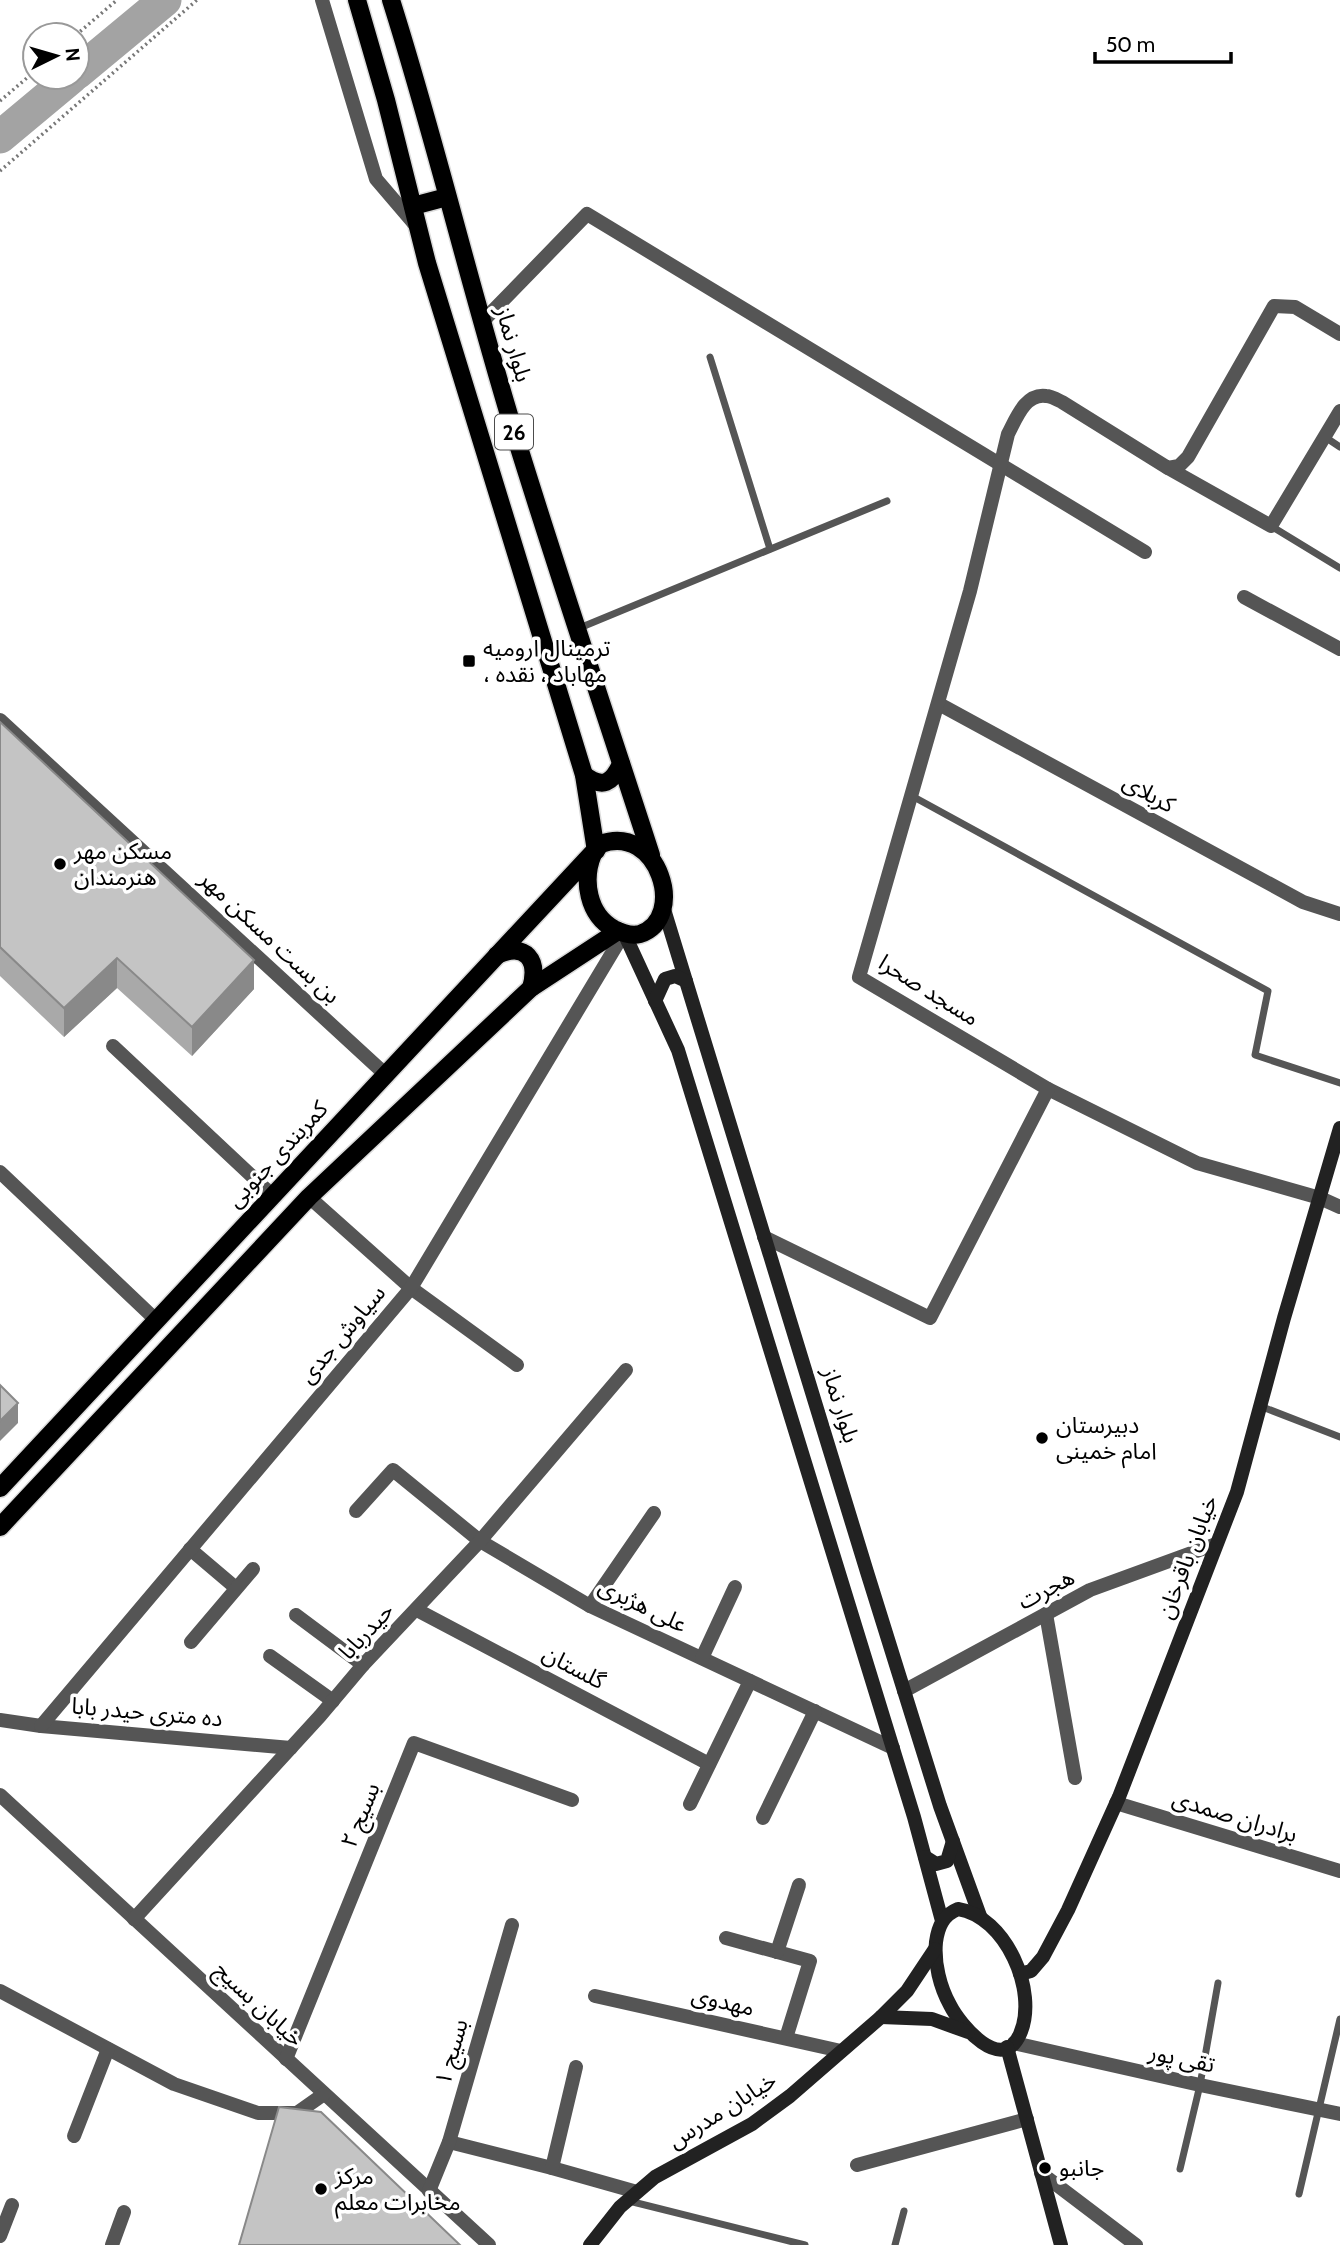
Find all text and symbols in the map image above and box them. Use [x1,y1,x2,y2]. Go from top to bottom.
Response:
north arrow [21,21,91,91]
scale bar [1095,21,1232,65]
text: 50 m [1106,32,1155,57]
text: N [60,47,84,62]
street label: بلوار نماز [490,302,538,385]
road number: 26 [495,414,533,450]
place label: ترمینال ارومیه ، مهاباد ، نقده [483,634,611,688]
marker: ترمینال ارومیه ، مهاباد ، نقده [461,653,477,669]
street label: کربلای [1118,767,1180,819]
place label: مسکن مهر هنرمندان [73,837,172,891]
marker: مسکن مهر هنرمندان [52,856,68,872]
street label: بن بست مسکن مهر [193,864,346,1009]
street label: مسجد صحرا [874,948,984,1032]
street label: کمربندی جنوبی [221,1094,334,1213]
street label: سیاوش جدی [293,1279,391,1389]
street label: بلوار نماز [816,1363,866,1446]
place label: دبیرستان امام خمینی [1056,1411,1157,1469]
marker: دبیرستان امام خمینی [1034,1430,1050,1446]
street label: خیابان باقرخان [1151,1491,1223,1623]
street label: هجرت [1013,1563,1079,1615]
street label: علی هژبری [594,1572,692,1638]
street label: حیدربابا [333,1597,399,1665]
street label: گلستان [538,1639,611,1695]
street label: ده متری حیدر بابا [70,1691,224,1733]
street label: بسیج ۲ [334,1778,388,1853]
street label: برادران صمدی [1169,1784,1301,1848]
street label: خیابان بسیج [206,1956,309,2055]
street label: مهدوی [689,1980,757,2022]
street label: بسیج ۱ [428,2016,477,2089]
street label: تقی پور [1145,2037,1218,2080]
street label: خیابان مدرس [663,2066,781,2154]
place label: جانبو [1059,2154,1104,2182]
marker: جانبو [1037,2160,1053,2176]
place label: مرکز مخابرات معلم [334,2162,461,2219]
marker: مرکز مخابرات معلم [313,2181,329,2197]

